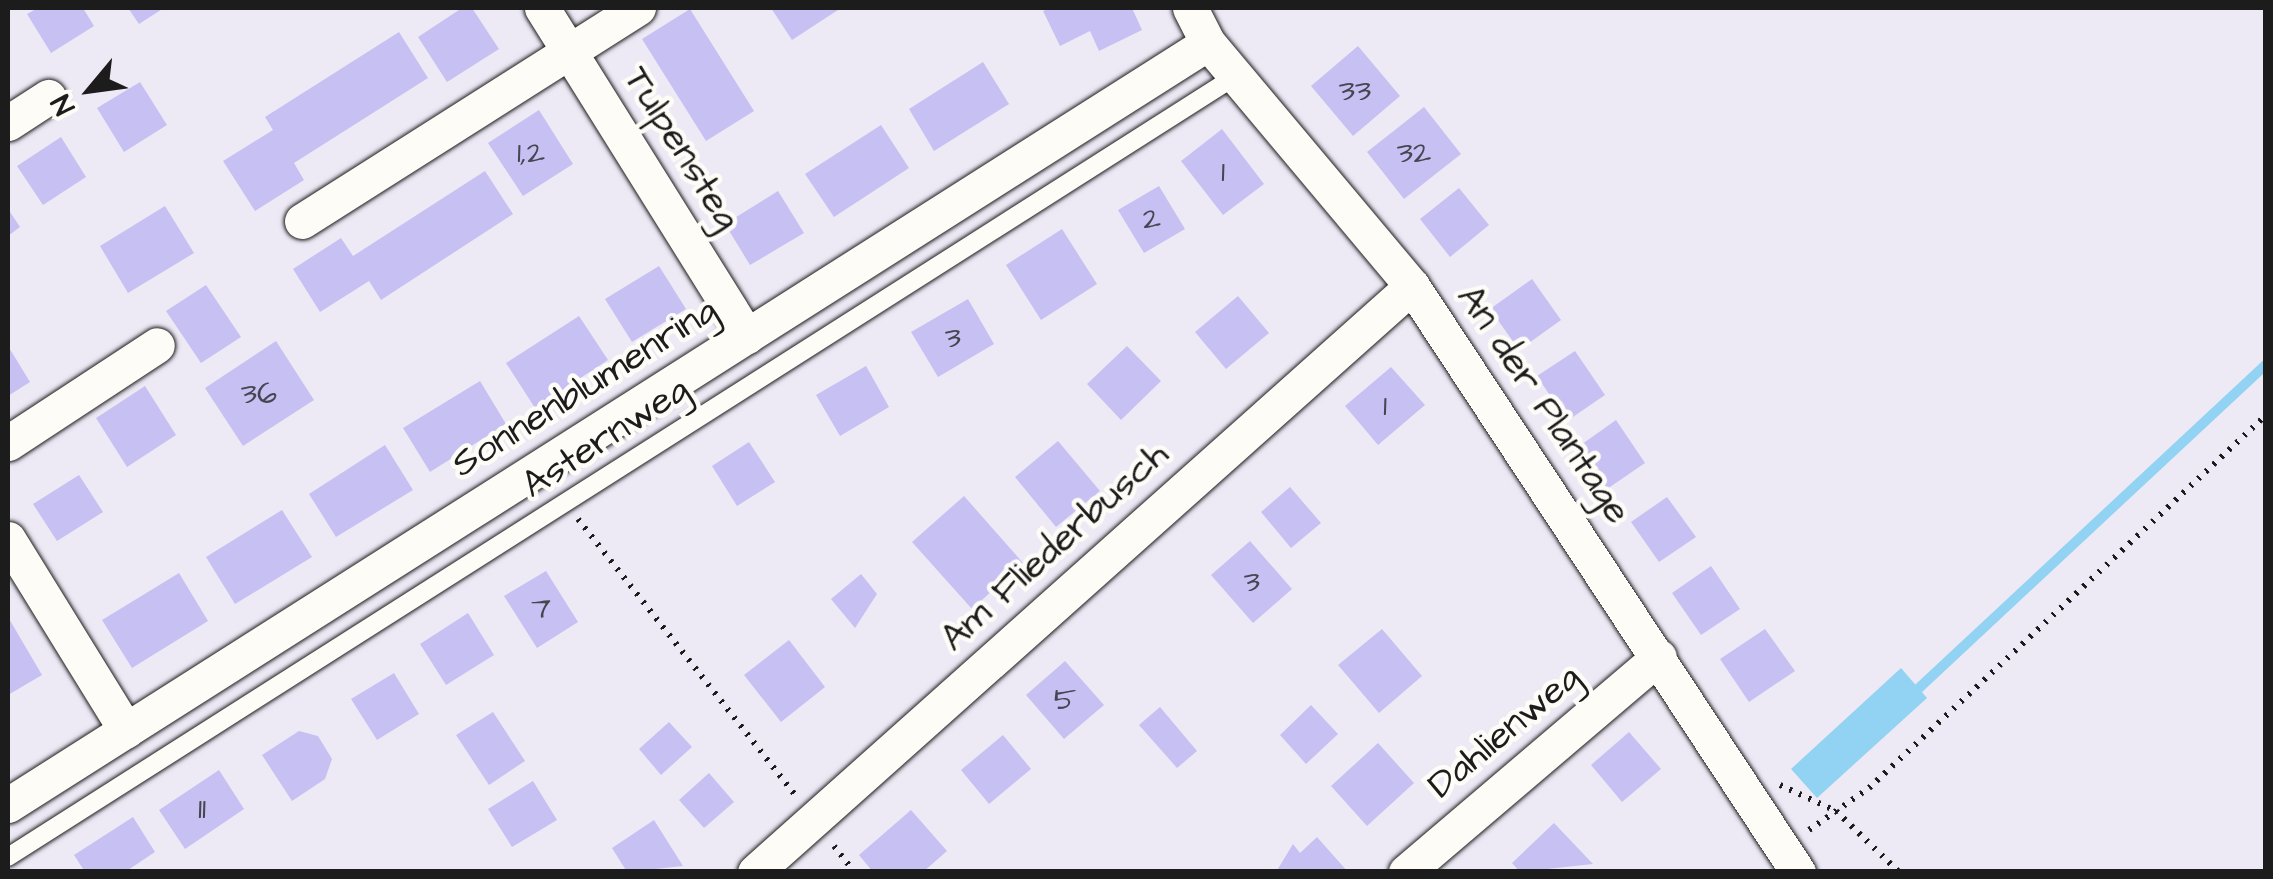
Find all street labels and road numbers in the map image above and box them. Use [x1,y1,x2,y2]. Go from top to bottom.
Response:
street label: Tulpensteg [613,59,749,239]
street label: An der Plantage [1446,277,1640,533]
street label: Sonnenblumenring [444,288,726,488]
street label: Asternweg [514,367,698,509]
street label: Am Fliederbusch [932,433,1178,661]
street label: Dahlienweg [1420,655,1590,809]

